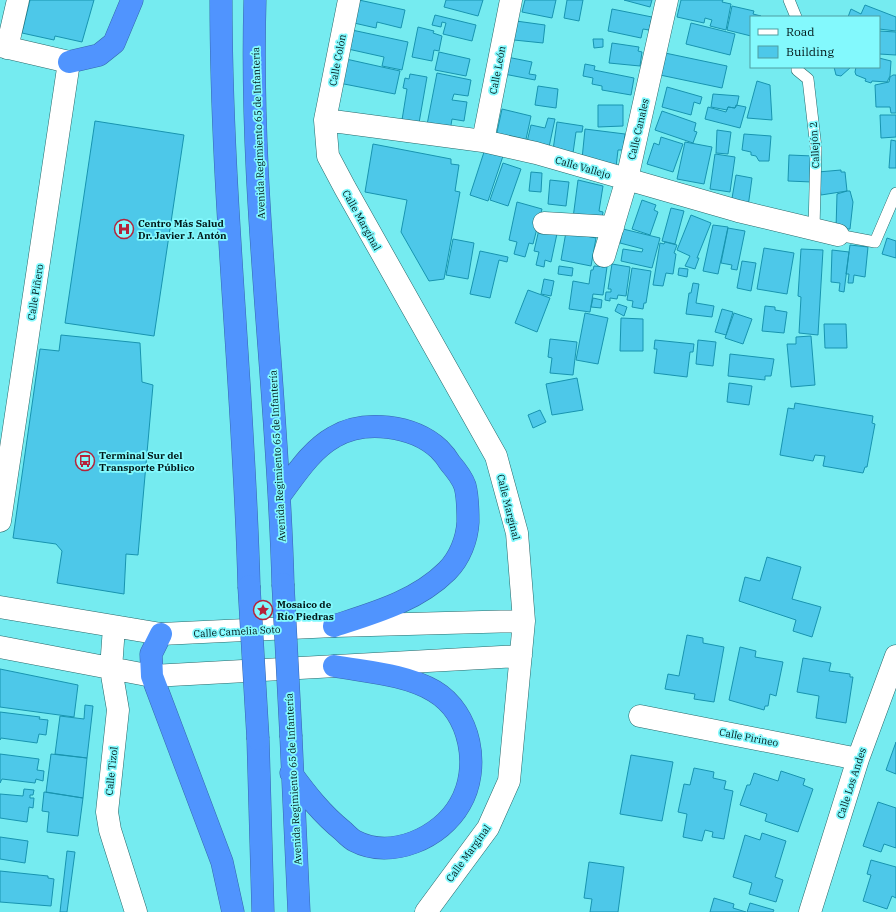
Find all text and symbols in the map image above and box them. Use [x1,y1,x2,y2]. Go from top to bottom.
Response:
legend [750,16,880,68]
text: Road [786,24,815,39]
street label: Calle Colón [326,32,349,87]
street label: Calle León [486,44,509,95]
text: Building [786,44,834,59]
street label: Avenida Regimiento 65 de Infantería [249,46,268,219]
street label: Calle Canales [625,97,652,161]
street label: Callejón 2 [807,121,822,169]
street label: Calle Vallejo [554,153,612,182]
street label: Calle Marginal [339,188,384,253]
place label: Centro Más Salud Dr. Javier J. Antón [138,217,227,242]
hospital icon: Centro Más Salud Dr. Javier J. Antón [113,218,135,240]
street label: Calle Piñero [25,263,46,321]
street label: Avenida Regimiento 65 de Infantería [266,369,288,542]
place label: Terminal Sur del Transporte Público [99,449,195,474]
bus stop icon: Terminal Sur del Transporte Público [74,450,96,472]
street label: Calle Marginal [494,473,523,541]
place label: Mosaico de Río Piedras [277,598,334,623]
place icon: Mosaico de Río Piedras [252,599,274,621]
street label: Calle Camelia Soto [193,623,281,640]
street label: Avenida Regimiento 65 de Infantería [282,692,304,865]
street label: Calle Pirineo [718,725,780,750]
street label: Calle Tizol [102,746,121,796]
street label: Calle Los Andes [834,746,869,820]
street label: Calle Marginal [443,822,494,884]

